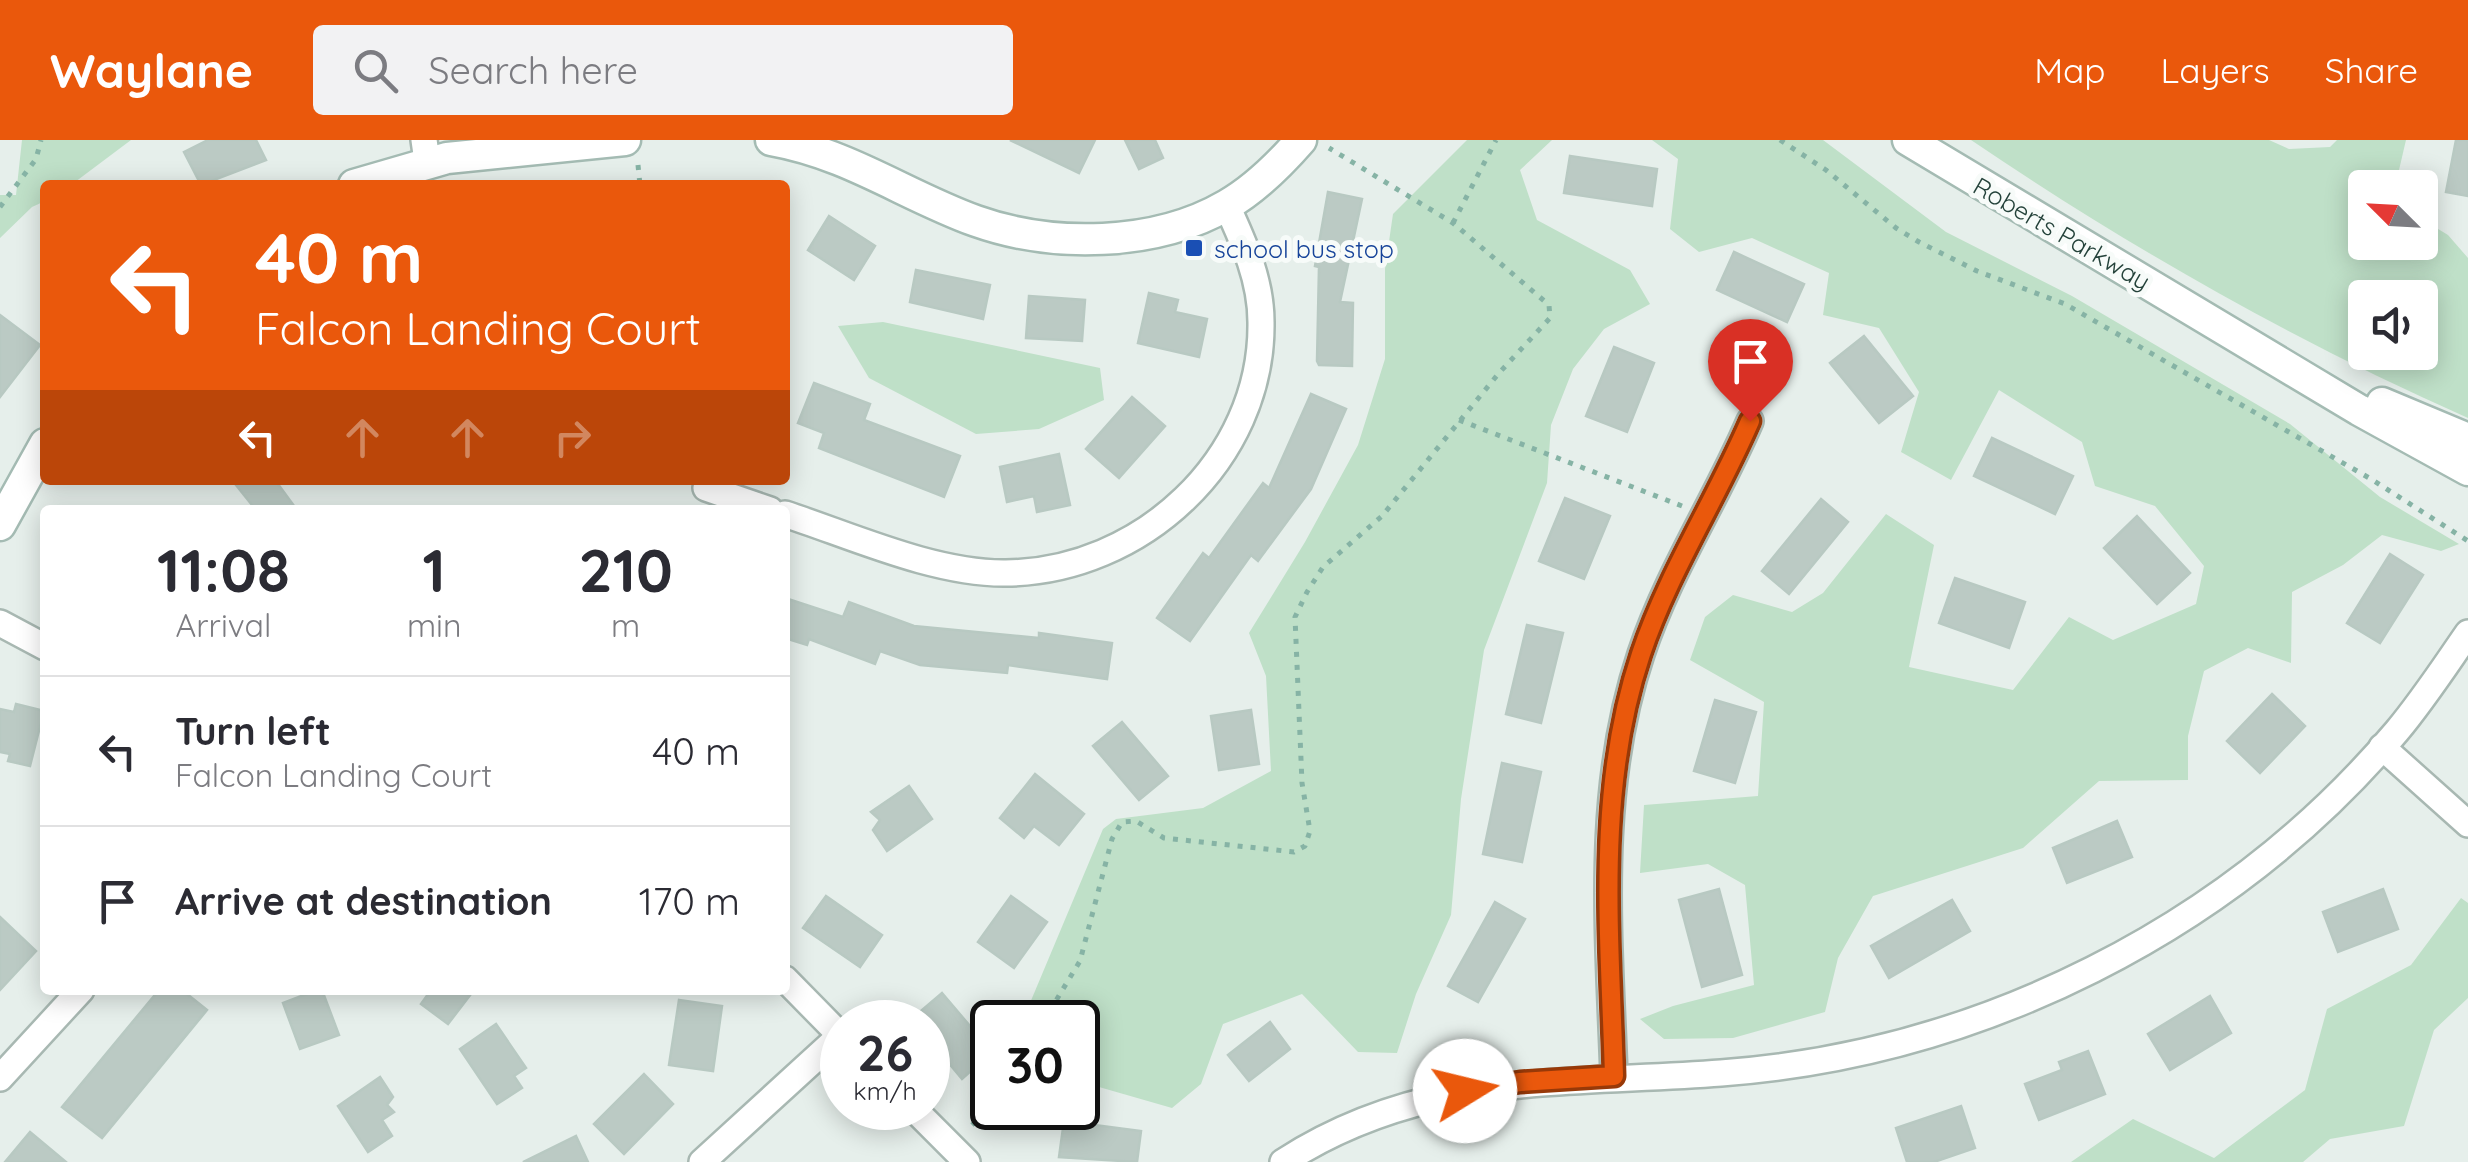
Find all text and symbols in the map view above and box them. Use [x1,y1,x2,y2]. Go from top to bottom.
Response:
search box [313,25,1013,115]
text: Waylane [50,40,253,100]
icon: search [348,43,403,98]
text: Search here [428,46,638,94]
text: Map [2034,48,2106,92]
text: Layers [2161,48,2270,92]
text: Share [2325,48,2418,92]
street label: Roberts Parkway [1968,170,2156,296]
north arrow [2348,170,2438,260]
map controls [2348,170,2438,370]
text: 40 m [255,213,423,301]
icon: left [90,220,220,350]
place label: school bus stop [1214,233,1394,264]
marker: school bus stop [1183,237,1205,259]
button: sound [2348,280,2438,370]
text: Falcon Landing Court [255,300,701,356]
pin [1708,319,1793,422]
icon: arrive [1723,334,1778,389]
icon: left [230,410,285,465]
icon: ahead [335,410,390,465]
icon: ahead [440,410,495,465]
icon: right [545,410,600,465]
text: 11:08 [157,532,290,607]
text: 1 [423,532,446,607]
text: 210 [579,532,673,607]
text: Arrival [176,605,271,645]
text: min [407,605,461,645]
text: m [611,605,640,645]
text: Turn left [175,707,331,755]
icon: left [90,724,145,779]
text: 40 m [652,727,740,775]
text: Falcon Landing Court [175,755,492,795]
icon: arrive [90,874,145,929]
text: Arrive at destination [175,877,552,925]
text: 170 m [639,877,740,925]
speed limit sign: 30 [970,1000,1100,1130]
text: 26 [857,1021,913,1084]
position arrow [1413,1039,1517,1143]
text: km/h [853,1075,917,1106]

